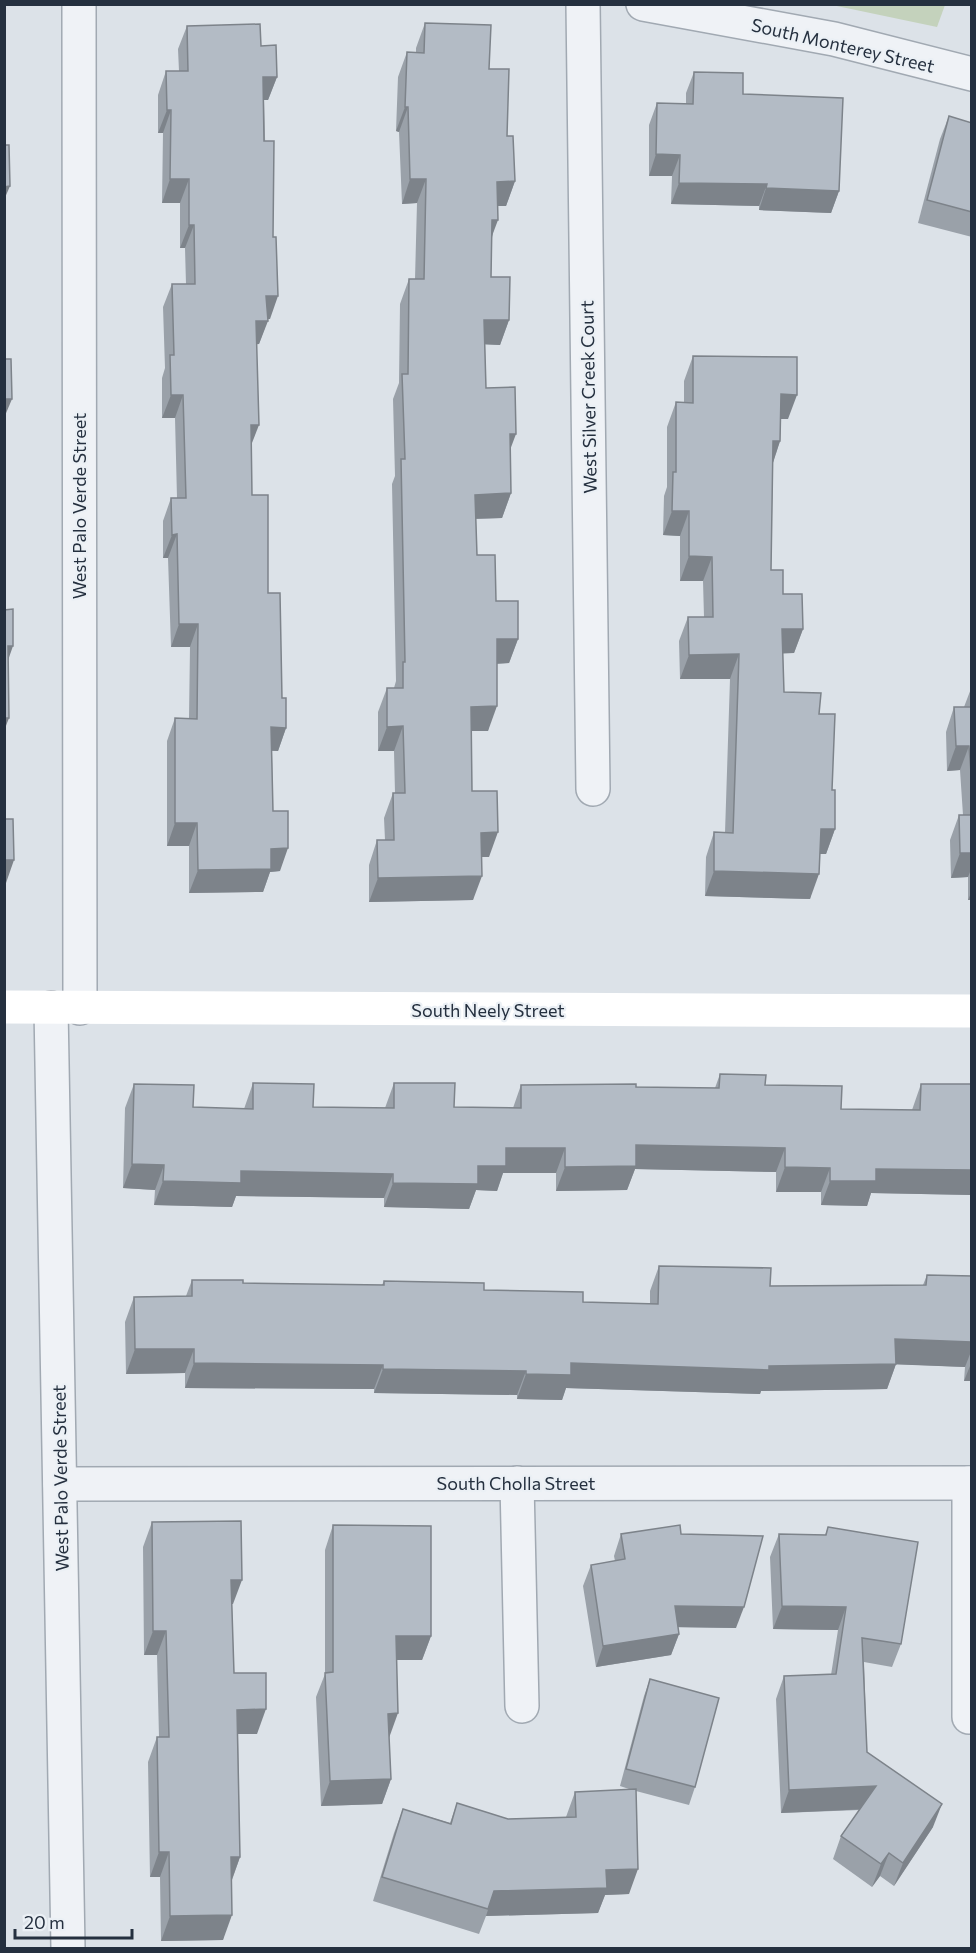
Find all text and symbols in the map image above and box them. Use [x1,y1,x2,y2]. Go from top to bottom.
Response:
street label: South Monterey Street [749,13,937,77]
street label: West Silver Creek Court [575,300,601,494]
street label: West Palo Verde Street [68,413,90,599]
street label: South Neely Street [411,999,565,1021]
street label: West Palo Verde Street [47,1384,73,1572]
street label: South Cholla Street [437,1472,595,1494]
scale bar [15,1902,132,1940]
text: 20 m [24,1911,65,1933]

